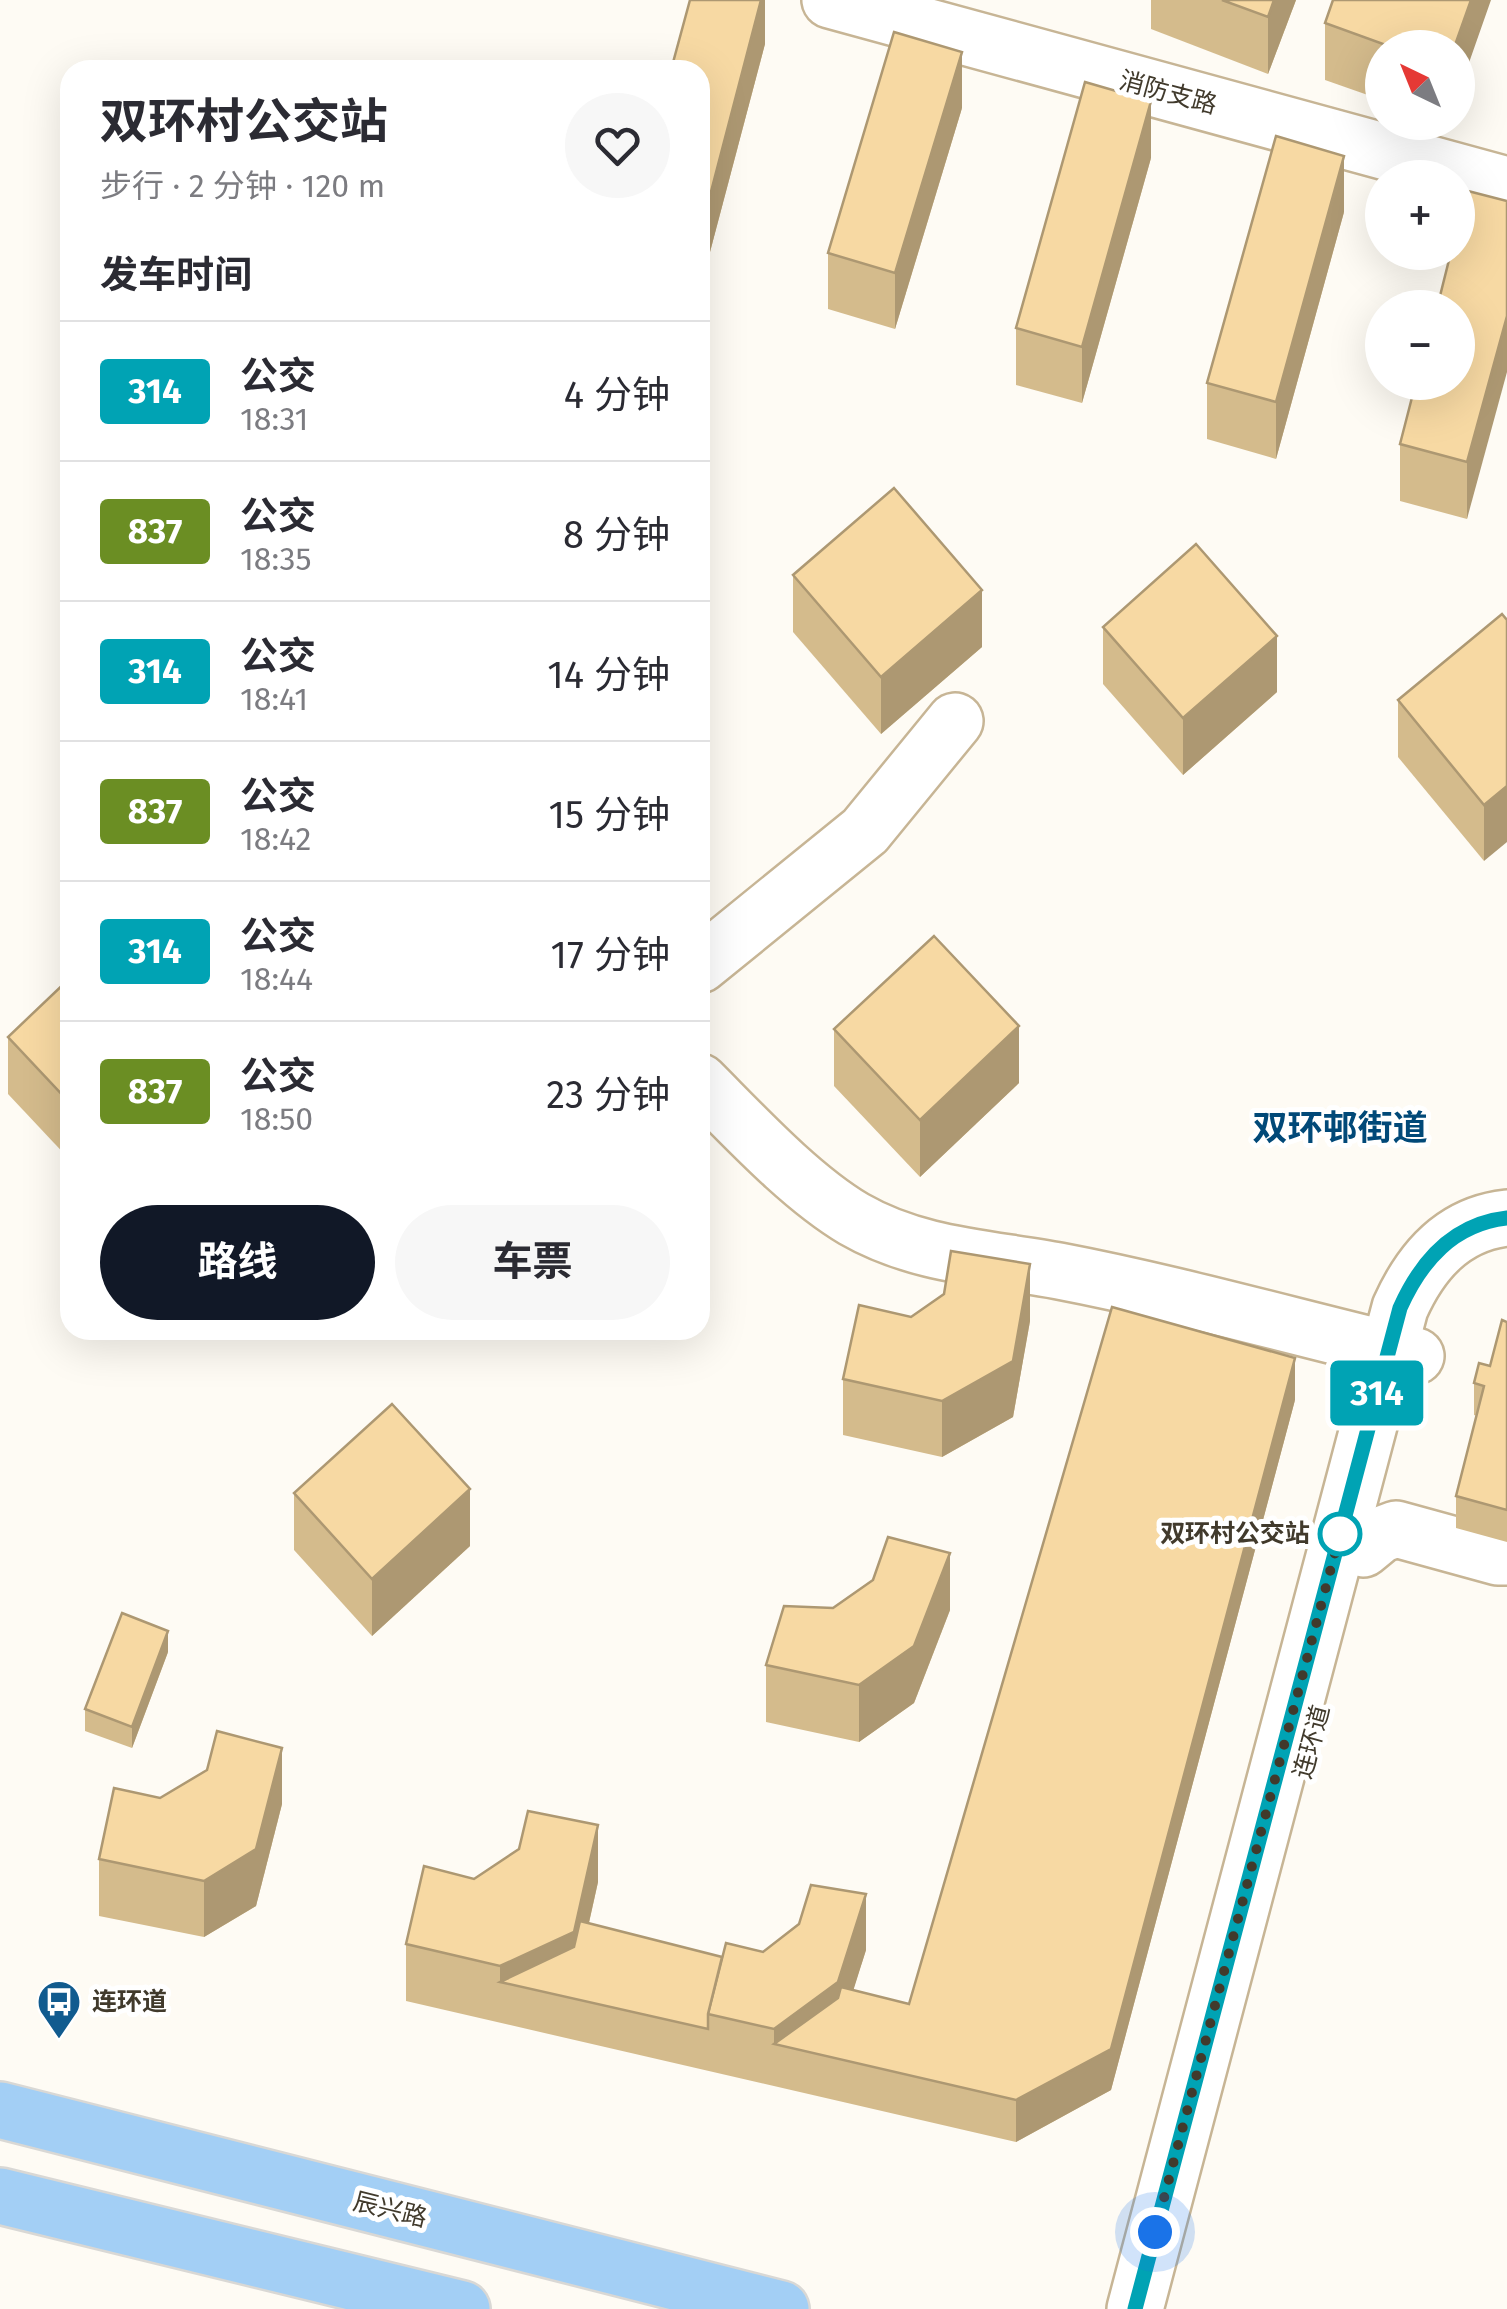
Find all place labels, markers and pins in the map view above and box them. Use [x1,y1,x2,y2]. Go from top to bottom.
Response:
marker: 双环村公交站 [1319,1513,1361,1555]
place label: 双环村公交站 [1160,1519,1310,1549]
bus stop icon: 连环道 [36,1979,82,2040]
place label: 连环道 [92,1987,167,2017]

